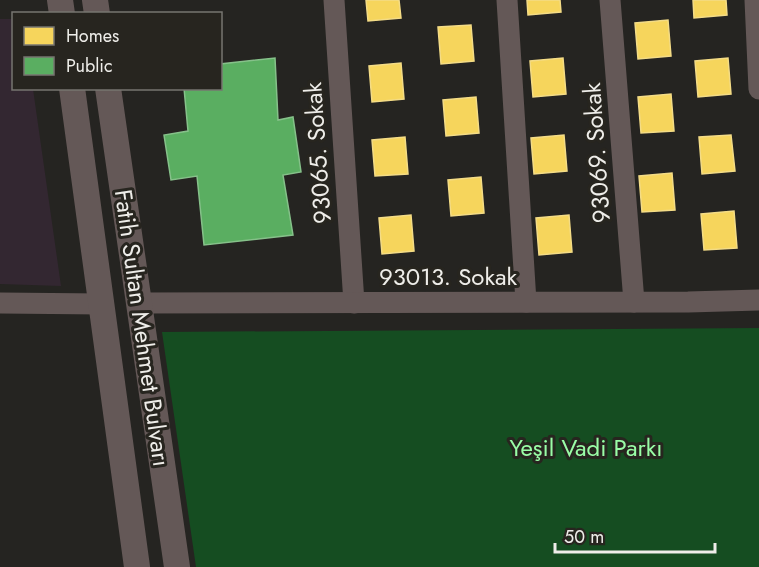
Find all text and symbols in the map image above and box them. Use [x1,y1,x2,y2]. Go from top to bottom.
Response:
legend [12,12,222,90]
text: Homes [66,23,119,49]
text: Public [66,53,113,79]
street label: 93065. Sokak [295,81,340,225]
street label: 93069. Sokak [574,81,619,224]
street label: Fatih Sultan Mehmet Bulvarı [106,187,179,469]
street label: 93013. Sokak [379,259,518,294]
park label: Yeşil Vadi Parkı [509,430,663,465]
scale bar [555,516,716,554]
text: 50 m [564,524,604,550]

